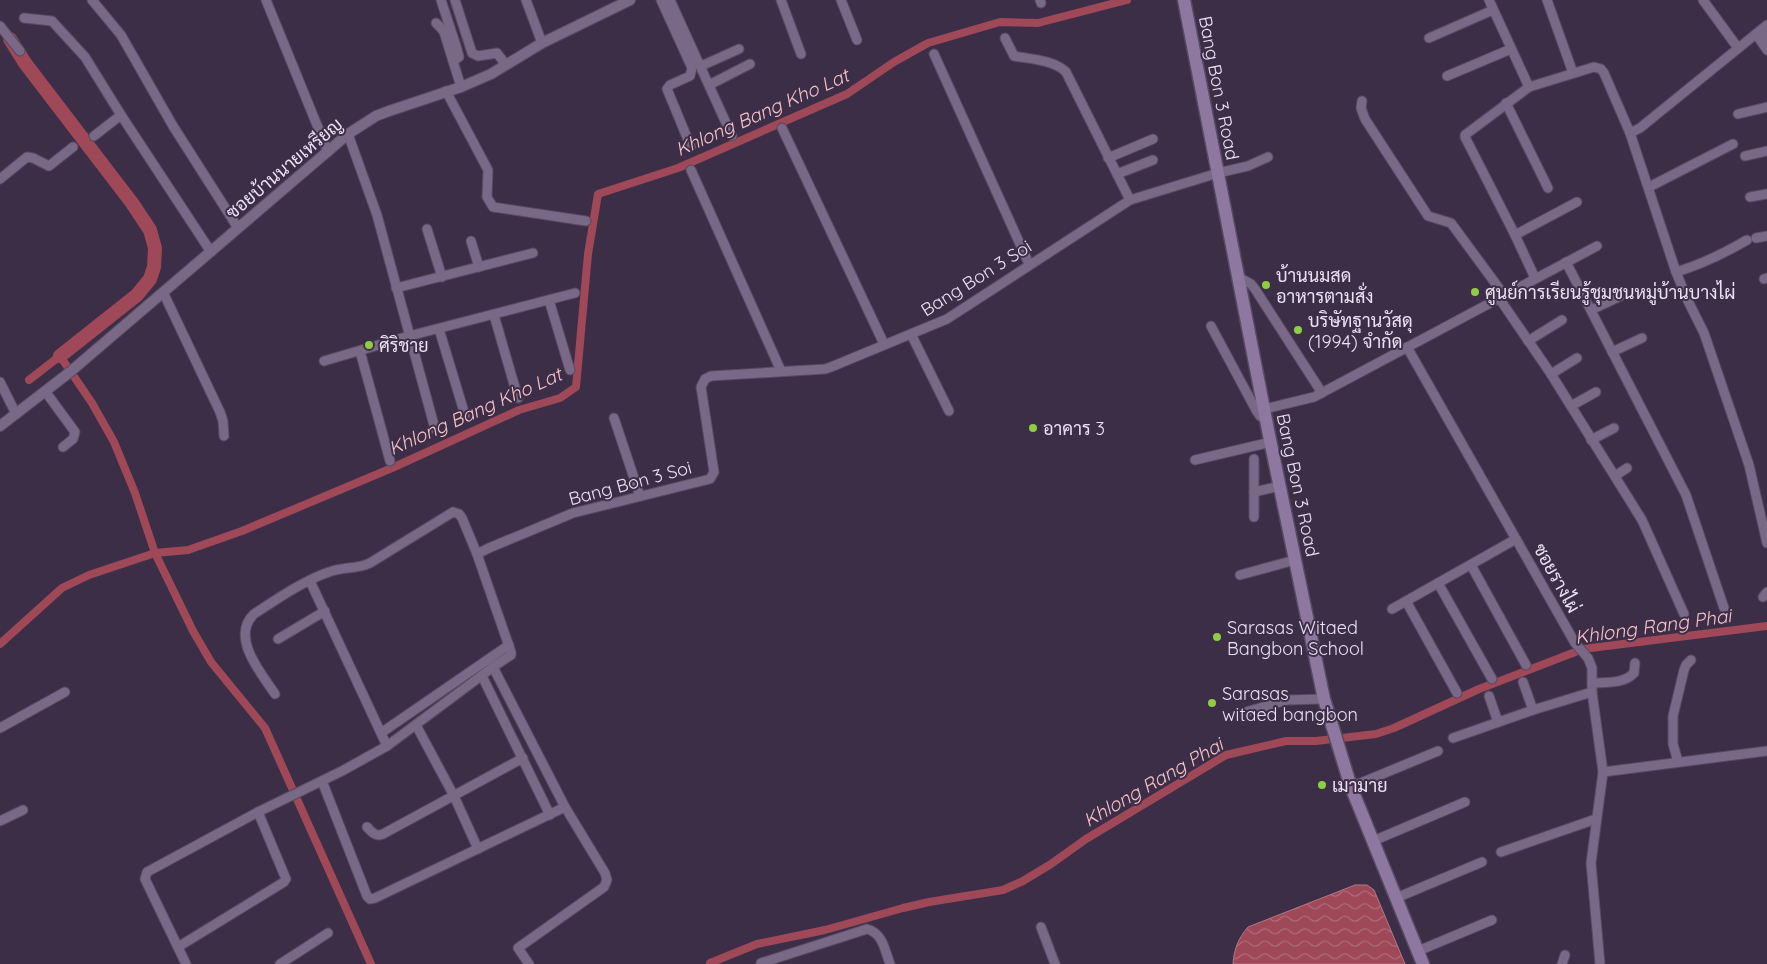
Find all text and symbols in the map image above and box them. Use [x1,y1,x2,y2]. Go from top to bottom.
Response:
street label: Bang Bon 3 Road [1194,14,1244,162]
water label: Khlong Bang Kho Lat [671,62,855,161]
street label: ซอยบ้านนายเหรียญ [220,112,347,223]
street label: Bang Bon 3 Soi [916,235,1036,321]
place label: บ้านนมสด อาหารตามสั่ง [1276,264,1374,308]
marker: บ้านนมสด อาหารตามสั่ง [1260,279,1272,291]
place label: ศูนย์การเรียนรู้ชุมชนหมู่บ้านบางไผ่ [1485,280,1736,306]
marker: ศูนย์การเรียนรู้ชุมชนหมู่บ้านบางไผ่ [1469,286,1481,298]
place label: บริษัทฐานวัสดุ (1994) จำกัด [1308,309,1413,353]
marker: บริษัทฐานวัสดุ (1994) จำกัด [1292,324,1304,336]
place label: ศิริชาย [379,334,428,357]
marker: ศิริชาย [363,339,375,351]
water label: Khlong Bang Kho Lat [384,361,568,460]
street label: Bang Bon 3 Road [1272,411,1324,559]
place label: อาคาร 3 [1043,417,1105,440]
marker: อาคาร 3 [1027,422,1039,434]
street label: Bang Bon 3 Soi [566,456,694,510]
street label: ซอยรางไผ่ [1529,539,1586,617]
water label: Khlong Rang Phai [1573,603,1734,649]
place label: Sarasas Witaed Bangbon School [1227,616,1364,660]
marker: Sarasas Witaed Bangbon School [1211,631,1223,643]
place label: Sarasas witaed bangbon [1222,682,1358,726]
marker: Sarasas witaed bangbon [1206,697,1218,709]
water label: Khlong Rang Phai [1079,731,1229,832]
place label: เมามาย [1332,774,1387,797]
marker: เมามาย [1316,779,1328,791]

